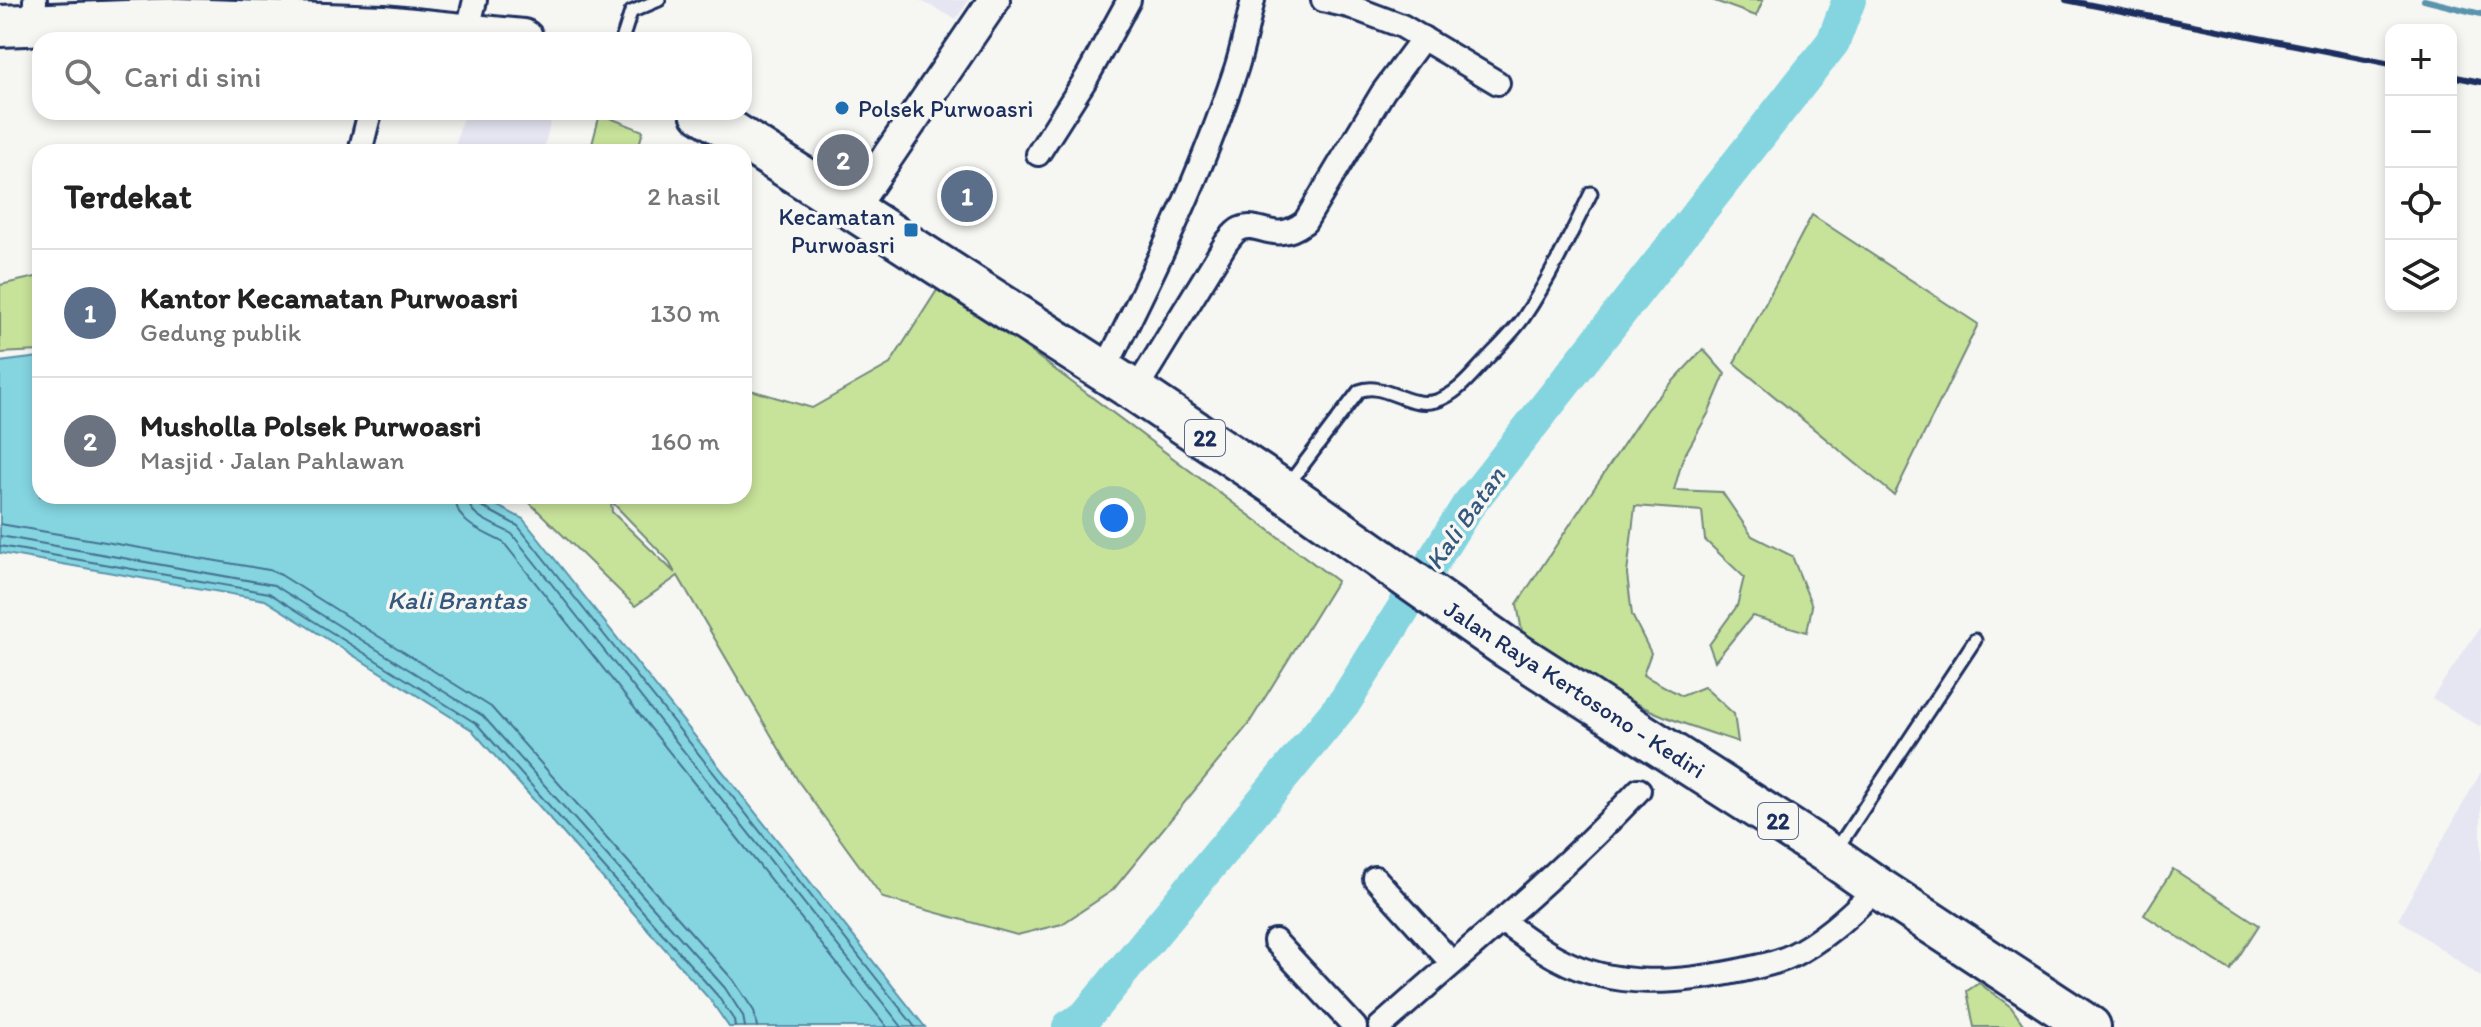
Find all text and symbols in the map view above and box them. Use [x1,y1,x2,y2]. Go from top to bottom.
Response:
map controls [2385,24,2457,312]
button: + [2385,24,2457,96]
search box [32,32,752,120]
icon: search [60,54,104,98]
text: Cari di sini [124,58,262,95]
place label: Polsek Purwoasri [858,94,1033,123]
button: − [2385,96,2457,168]
marker: Polsek Purwoasri [833,99,851,117]
pin: 2 [817,130,869,190]
pin: 1 [941,166,993,226]
button: locate [2385,168,2457,240]
text: Terdekat [64,176,192,217]
text: 2 hasil [647,180,720,212]
place label: Kecamatan Purwoasri [778,202,895,259]
marker: Kecamatan Purwoasri [902,221,920,239]
button: layers [2385,240,2457,312]
text: Kantor Kecamatan Purwoasri [140,279,518,316]
text: 1 [84,297,96,329]
text: 130 m [650,297,720,329]
text: Gedung publik [140,316,301,348]
text: Musholla Polsek Purwoasri [140,407,481,444]
road number: 22 [1185,420,1225,456]
text: 2 [83,425,97,457]
text: 160 m [650,425,720,457]
text: Masjid · Jalan Pahlawan [140,444,405,476]
water label: Kali Batan [1418,460,1512,575]
your location [1094,498,1134,538]
water label: Kali Brantas [387,584,528,616]
street label: Jalan Raya Kertosono - Kediri [1439,594,1711,784]
road number: 22 [1758,803,1798,839]

